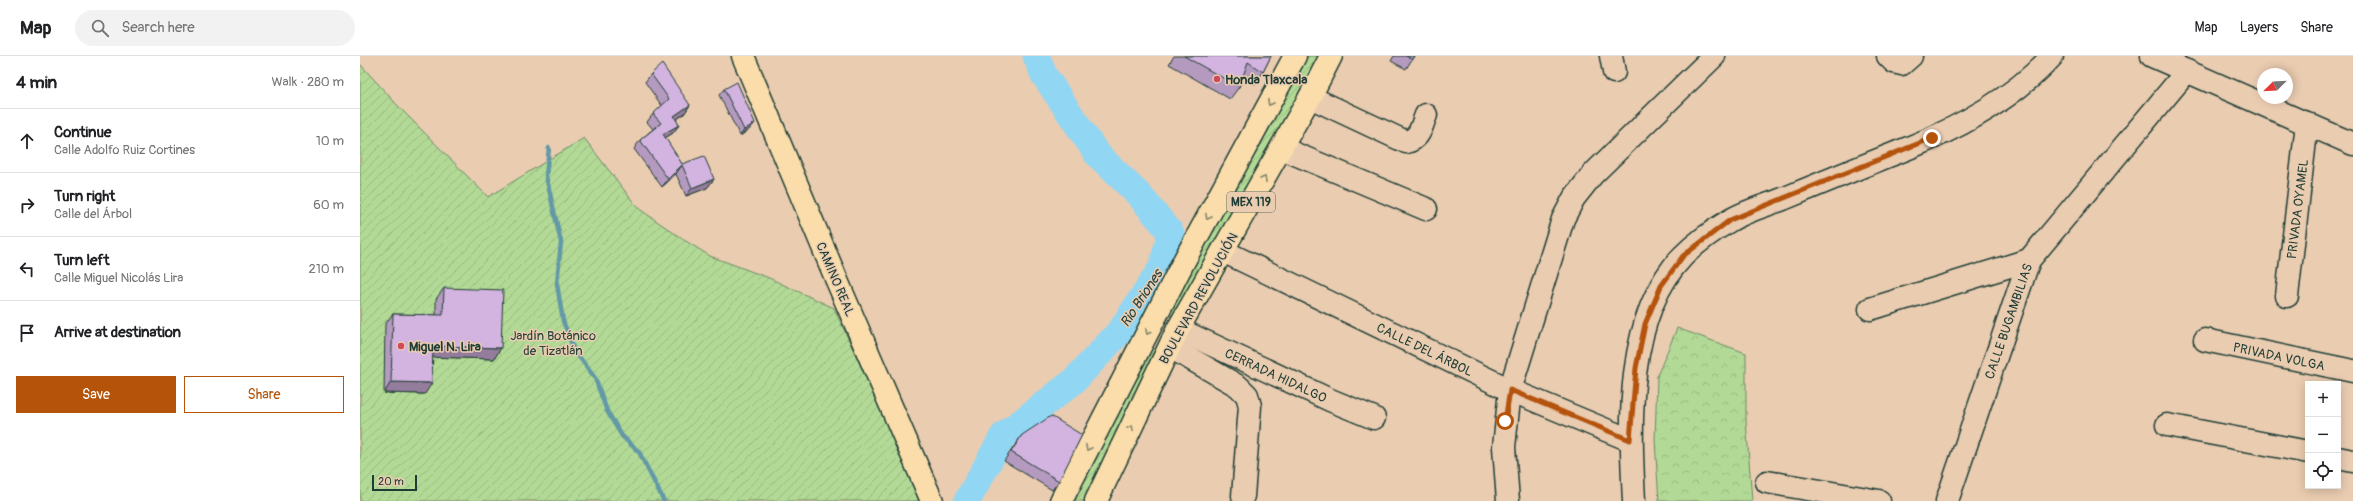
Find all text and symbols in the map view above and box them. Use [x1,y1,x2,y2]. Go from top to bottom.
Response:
search box [75,10,355,46]
text: Map [20,16,51,40]
icon: search [89,17,111,39]
text: Search here [121,18,195,37]
text: Map [2195,19,2218,36]
text: Layers [2240,19,2278,36]
text: Share [2300,19,2333,36]
north arrow [2257,68,2293,104]
text: 4 min [16,72,57,93]
place label: Honda Tlaxcala [1225,72,1307,88]
text: Walk · 280 m [271,74,344,90]
marker: Honda Tlaxcala [1212,74,1222,84]
one-way arrow [1268,99,1275,106]
text: Continue [54,123,112,142]
route end [1923,129,1941,147]
icon: ahead [16,130,38,152]
text: 10 m [316,133,344,149]
text: Calle Adolfo Ruiz Cortines [54,142,195,158]
street label: PRIVADA OYAMEL [2284,158,2312,260]
one-way arrow [1260,176,1267,183]
text: Turn right [54,187,115,206]
road number: MEX 119 [1227,192,1275,212]
icon: right [16,194,38,216]
text: 60 m [313,197,344,213]
text: Calle del Árbol [54,206,132,222]
one-way arrow [1205,213,1213,220]
street label: BOULEVARD REVOLUCIÓN [1156,230,1242,367]
street label: CAMINO REAL [812,240,858,319]
text: Turn left [54,251,110,270]
icon: left [16,258,38,280]
text: 210 m [308,261,344,277]
street label: CALLE BUGAMBILIAS [1982,261,2036,381]
water label: Rio Briones [1117,265,1167,330]
text: Calle Miguel Nicolás Lira [54,270,183,286]
street label: CALLE DEL ÁRBOL [1374,320,1475,380]
icon: arrive [16,322,38,344]
text: Arrive at destination [54,323,181,342]
park label: Jardín Botánico de Tizatlán [510,328,596,359]
one-way arrow [1145,328,1153,336]
place label: Miguel N. Lira [409,339,481,355]
street label: PRIVADA VOLGA [2231,339,2327,375]
marker: Miguel N. Lira [396,341,406,351]
street label: CERRADA HIDALGO [1222,345,1329,406]
button: Save [16,376,176,413]
button: Share [184,376,344,413]
map controls [2305,381,2341,489]
button: + [2305,381,2341,417]
route start [1496,412,1514,430]
button: − [2305,417,2341,453]
one-way arrow [1126,425,1134,432]
one-way arrow [1086,443,1093,451]
button: locate [2305,453,2341,489]
scale bar [372,473,417,492]
text: 20 m [378,475,404,488]

